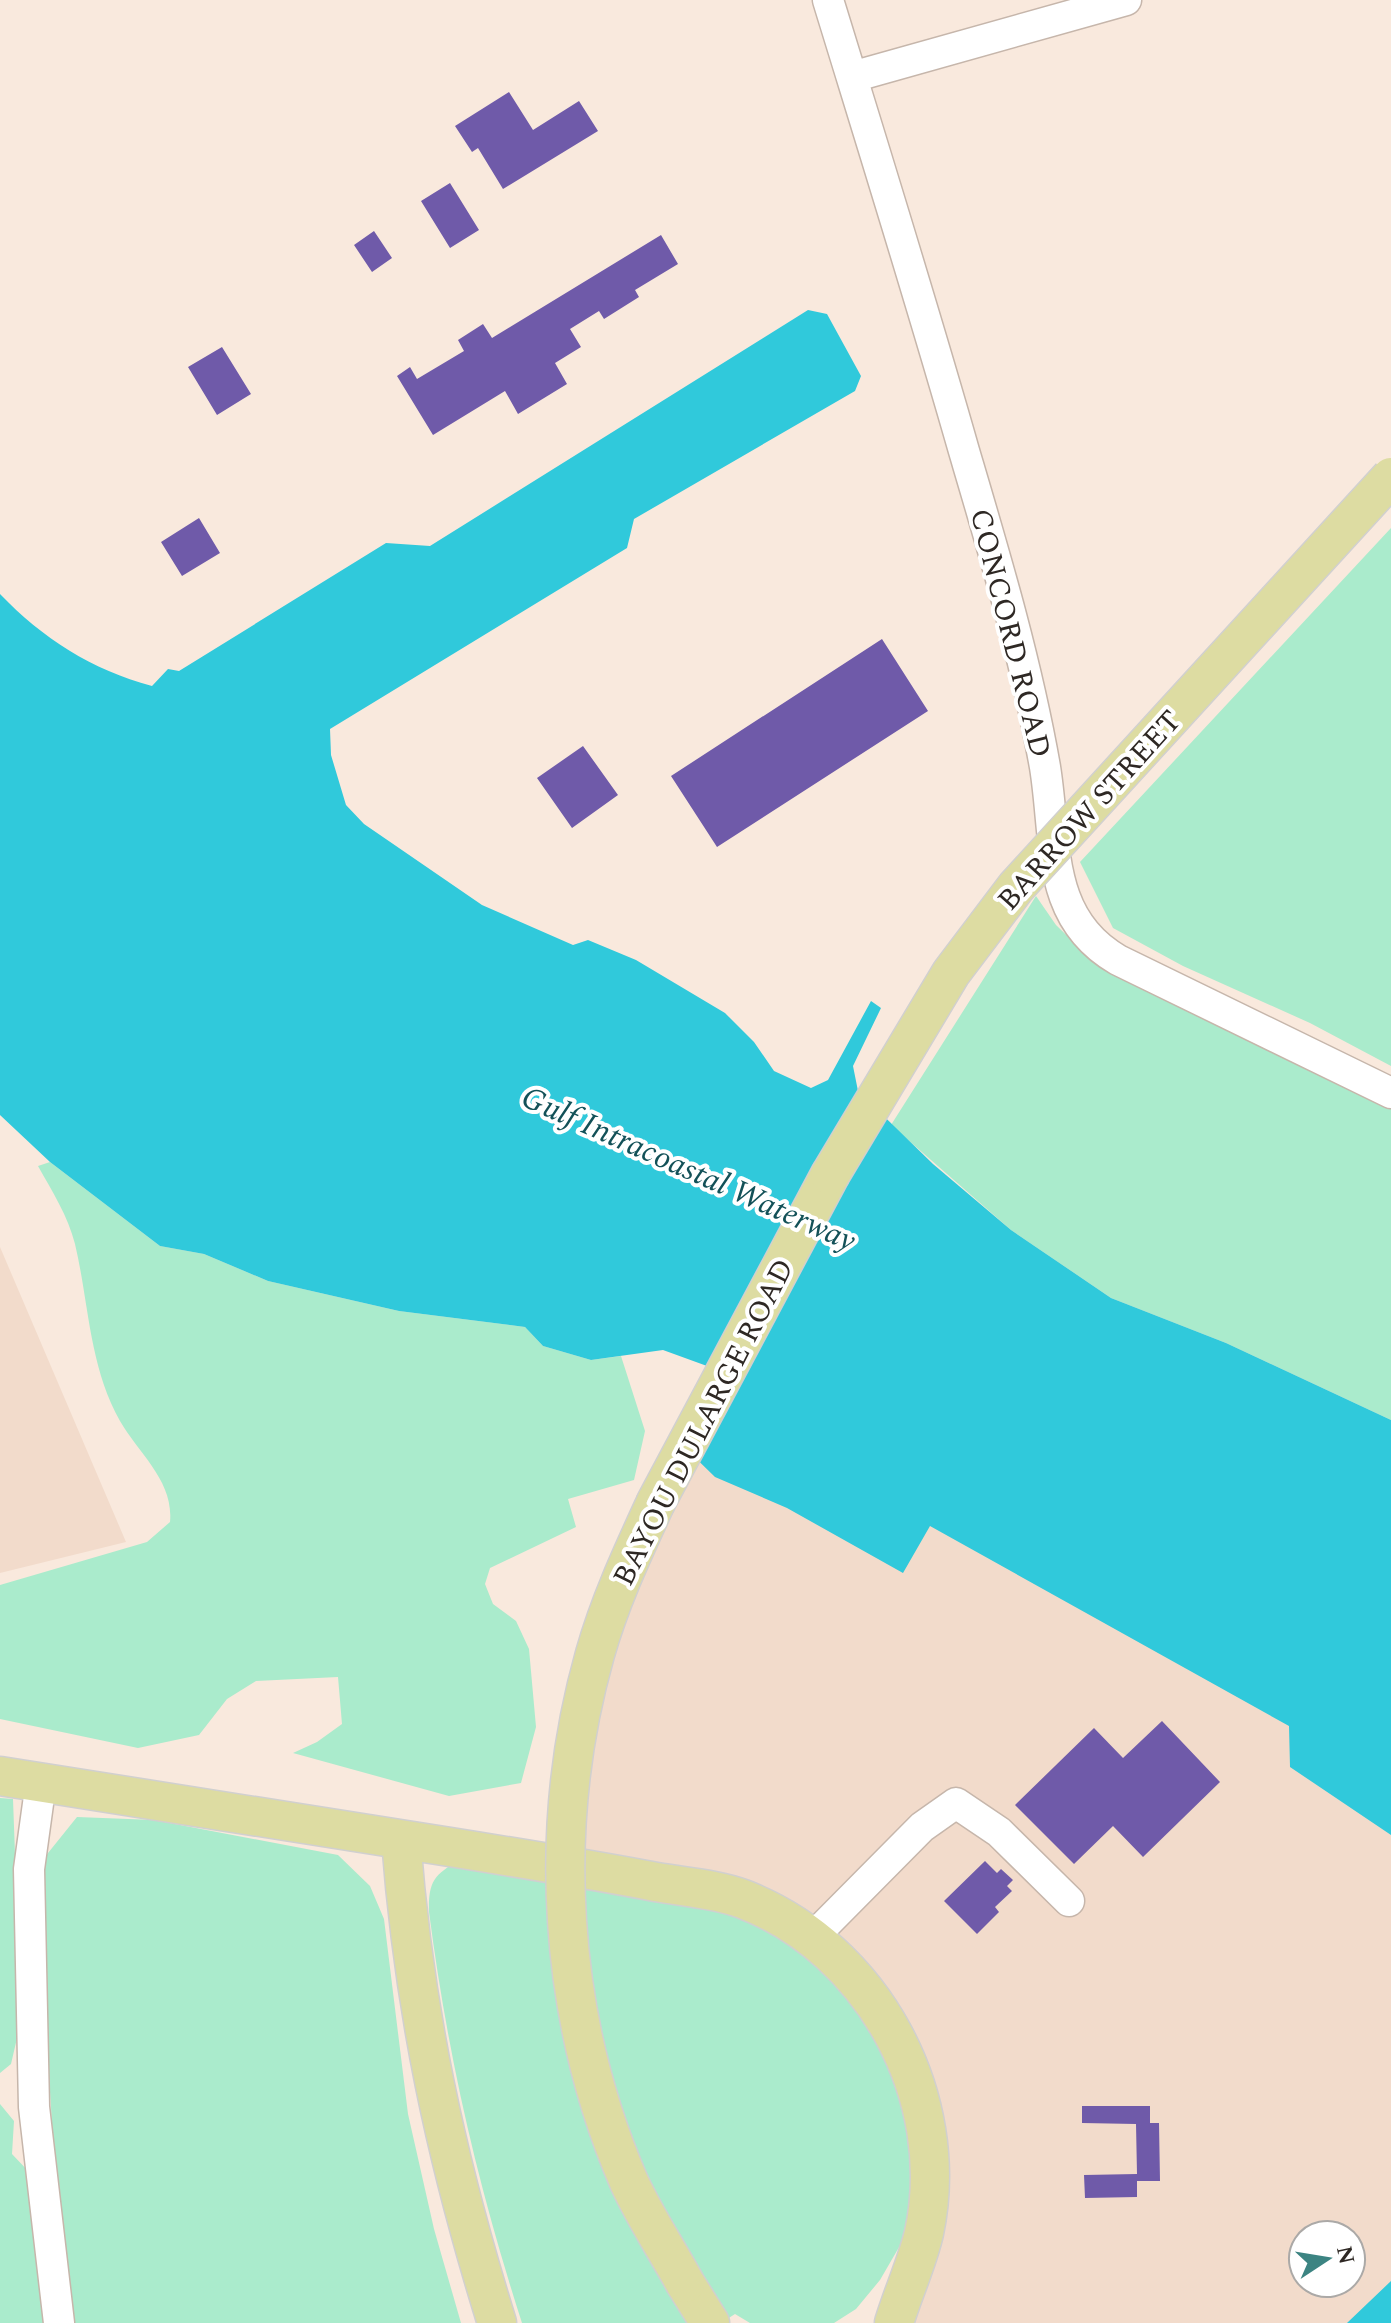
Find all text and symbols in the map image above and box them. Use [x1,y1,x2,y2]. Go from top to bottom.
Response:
street label: CONCORD ROAD [957,504,1063,763]
street label: BARROW STREET [987,700,1193,922]
water label: Gulf Intracoastal Waterway [513,1073,864,1265]
street label: BAYOU DULARGE ROAD [601,1251,807,1594]
north arrow [1287,2219,1367,2299]
text: N [1327,2243,1363,2267]

